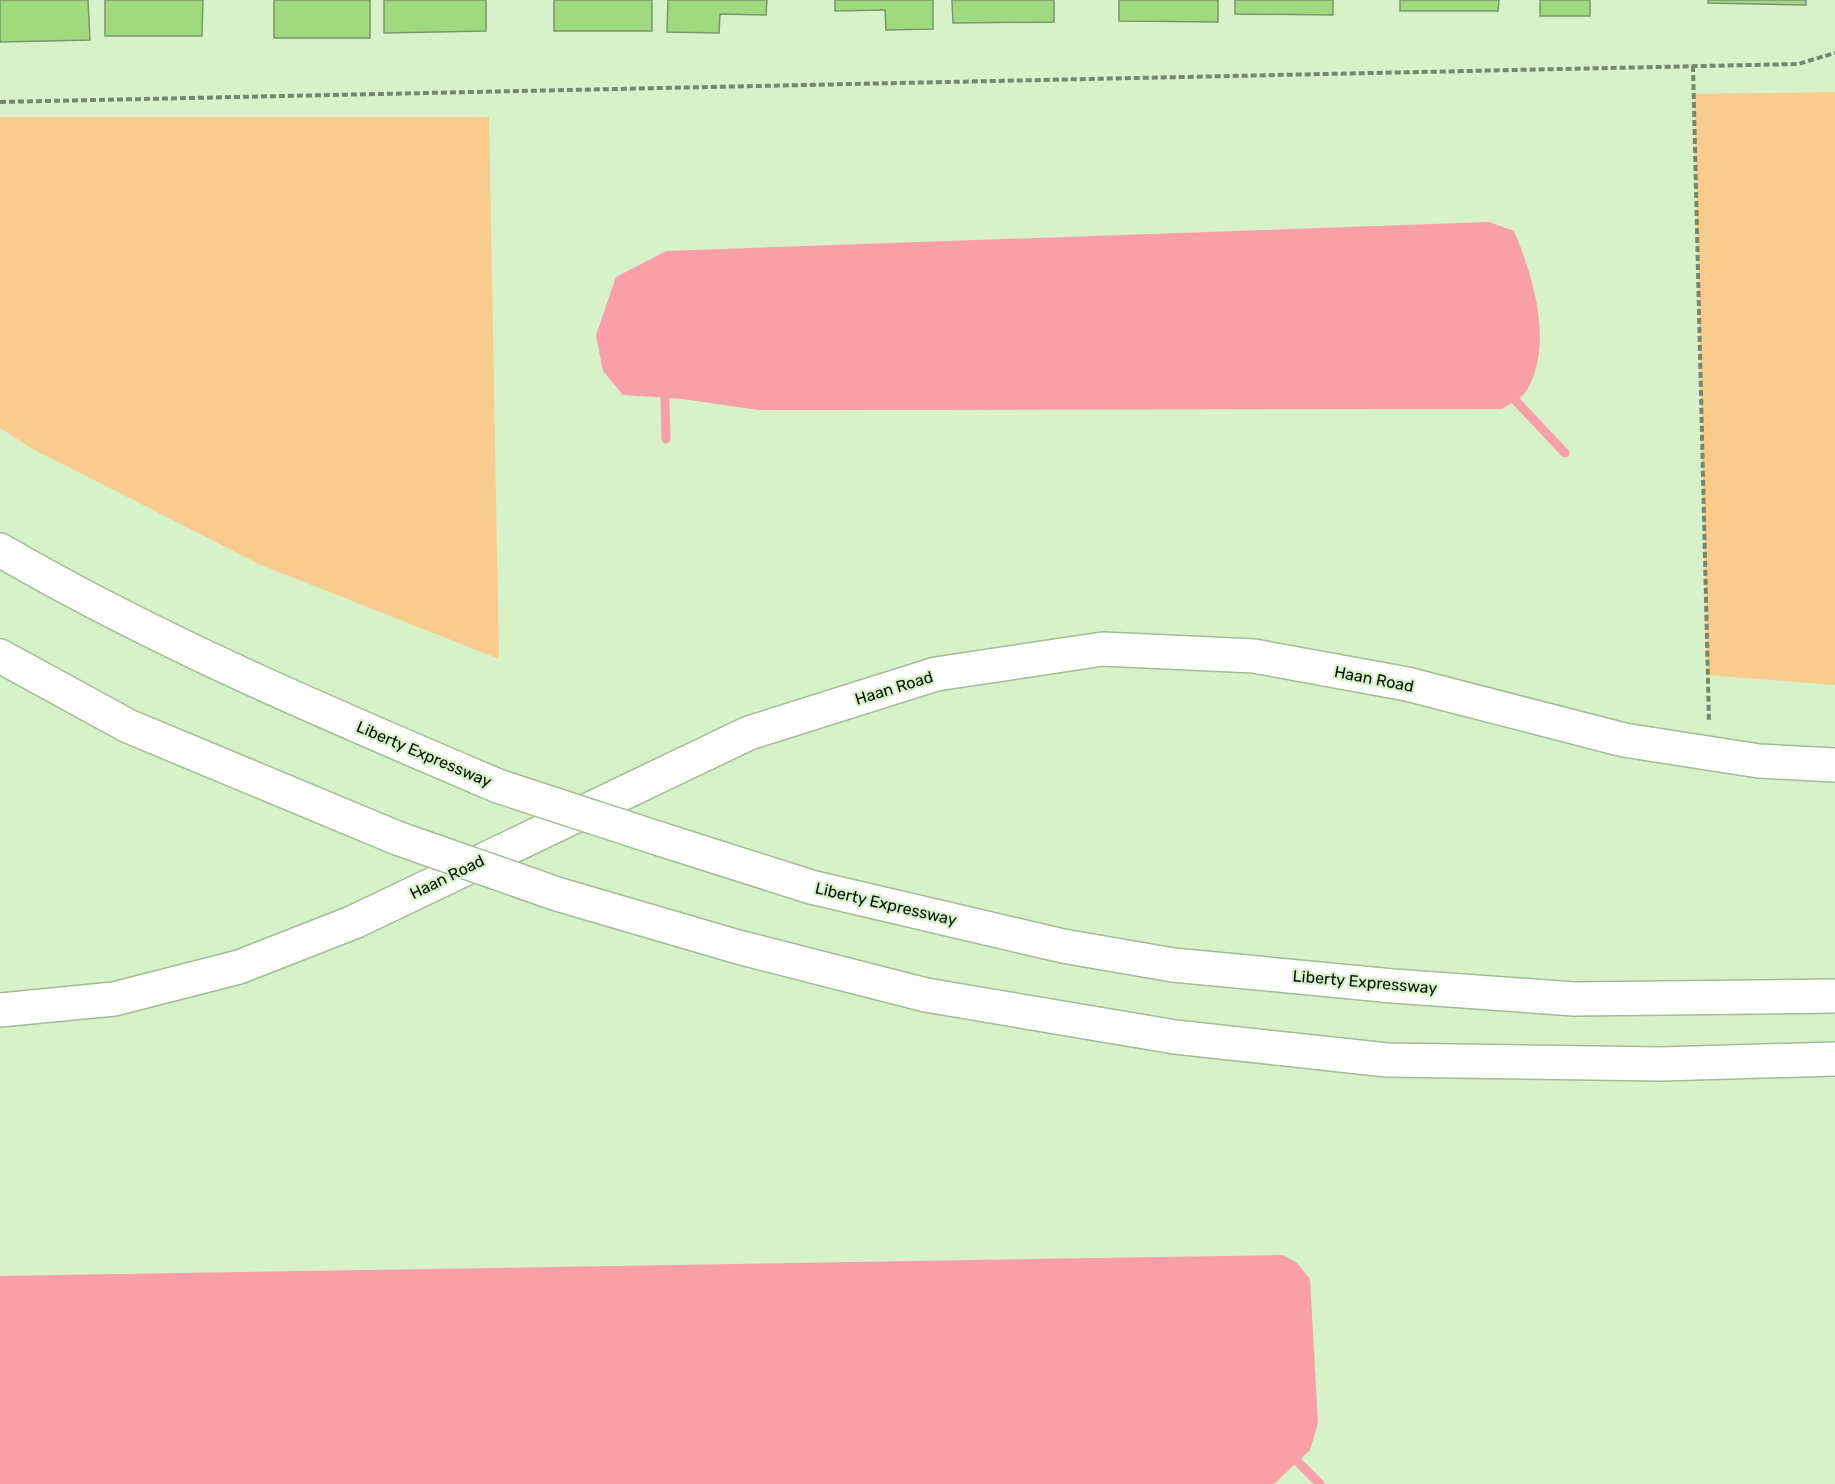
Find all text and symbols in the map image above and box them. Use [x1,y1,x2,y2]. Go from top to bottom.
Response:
street label: Haan Road [1333,662,1415,696]
street label: Haan Road [853,667,935,709]
street label: Liberty Expressway [354,717,495,791]
street label: Haan Road [407,851,487,903]
street label: Liberty Expressway [813,878,959,930]
street label: Liberty Expressway [1292,966,1438,998]

